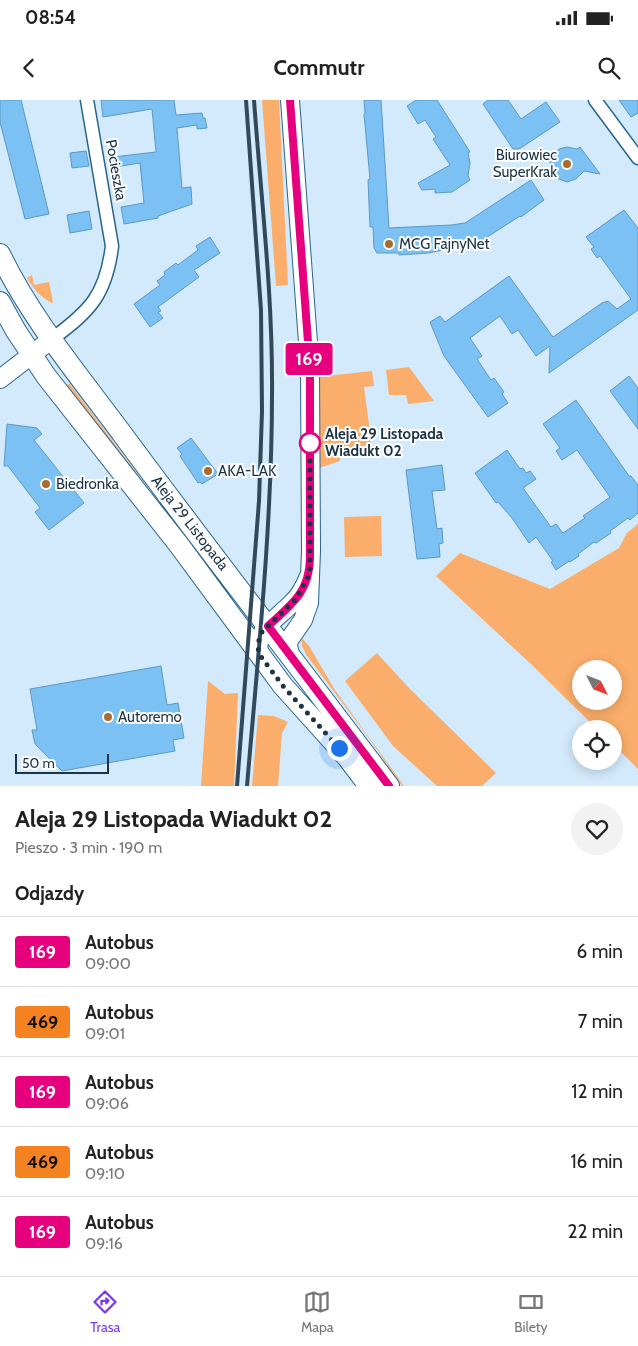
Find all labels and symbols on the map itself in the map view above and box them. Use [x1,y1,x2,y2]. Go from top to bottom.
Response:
street label: Pocieszka [102,138,130,203]
place label: Biurowiec SuperKrak [493,146,557,181]
marker: Biurowiec SuperKrak [561,158,573,170]
place label: MCG FajnyNet [399,235,490,253]
marker: MCG FajnyNet [383,238,395,250]
line badge: 169 [280,343,338,375]
place label: Aleja 29 Listopada Wiadukt 02 [325,425,444,460]
marker: Aleja 29 Listopada Wiadukt 02 [299,432,321,454]
place label: AKA-LAK [218,462,277,480]
marker: AKA-LAK [202,465,214,477]
street label: Aleja 29 Listopada [147,472,233,574]
place label: Biedronka [56,475,120,493]
marker: Biedronka [40,478,52,490]
north arrow [572,660,622,710]
place label: Autoremo [118,708,182,726]
marker: Autoremo [102,711,114,723]
your location [327,736,352,761]
scale bar [15,751,109,774]

